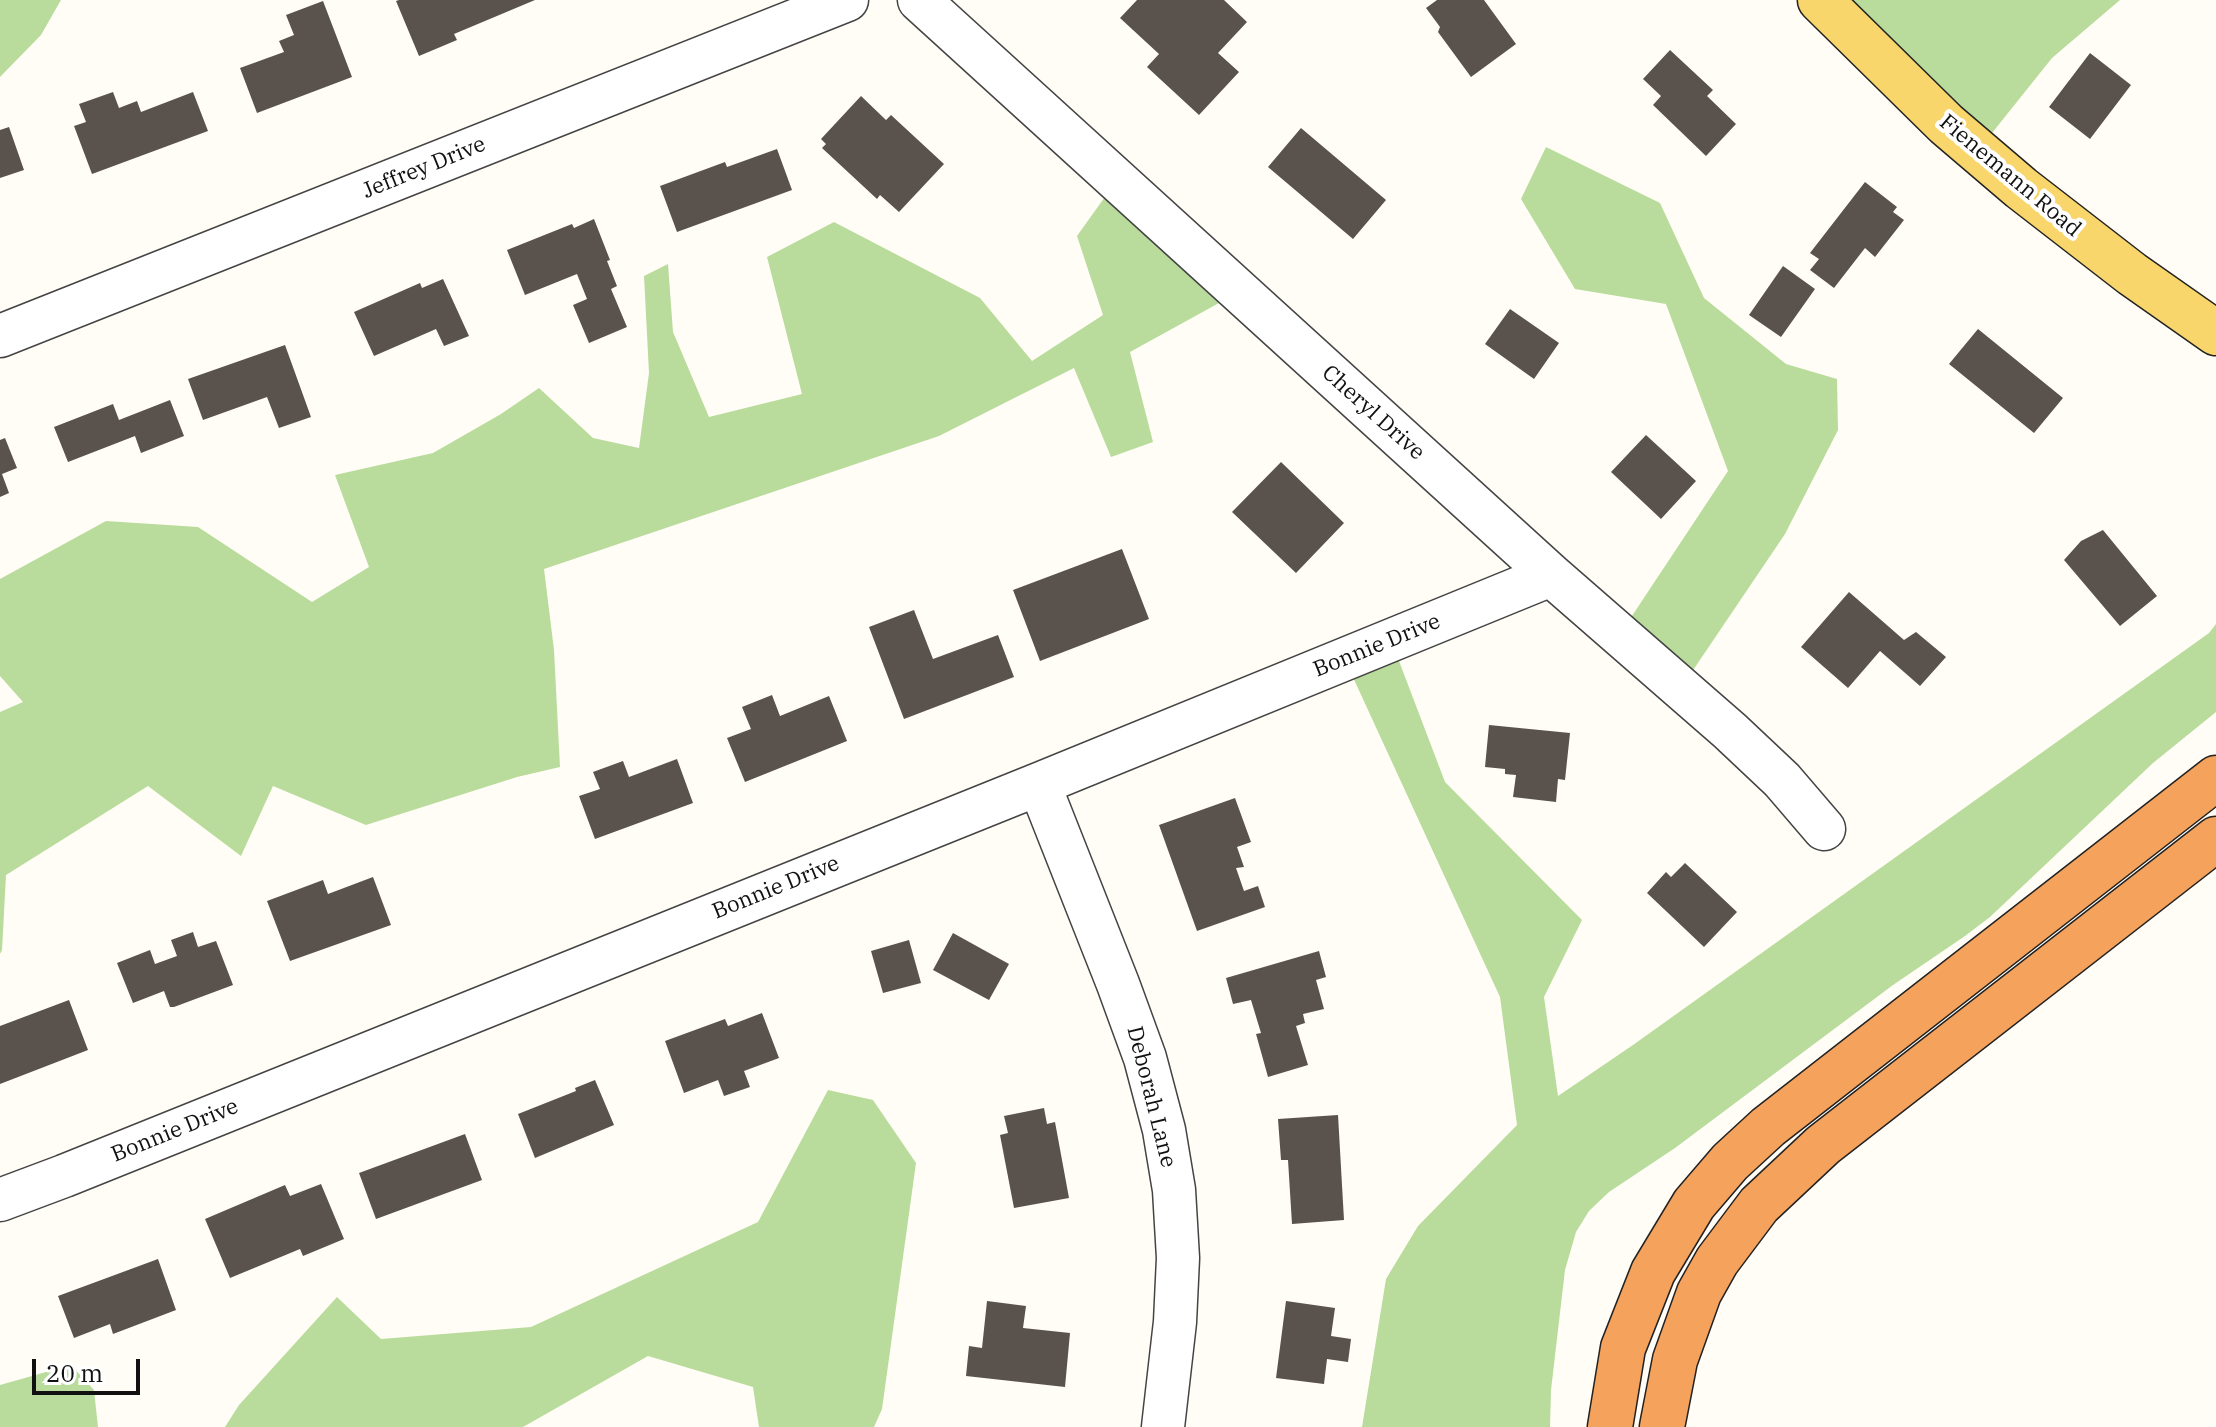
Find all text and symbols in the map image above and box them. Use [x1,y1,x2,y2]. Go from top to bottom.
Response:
street label: Fienemann Road [1934,109,2086,243]
street label: Jeffrey Drive [359,131,489,205]
street label: Cheryl Drive [1316,360,1430,466]
street label: Bonnie Drive [1310,609,1444,683]
street label: Bonnie Drive [709,851,843,925]
street label: Deborah Lane [1121,1024,1181,1170]
street label: Bonnie Drive [108,1094,242,1168]
scale bar [36,1343,144,1393]
text: 20 m [46,1357,103,1389]

